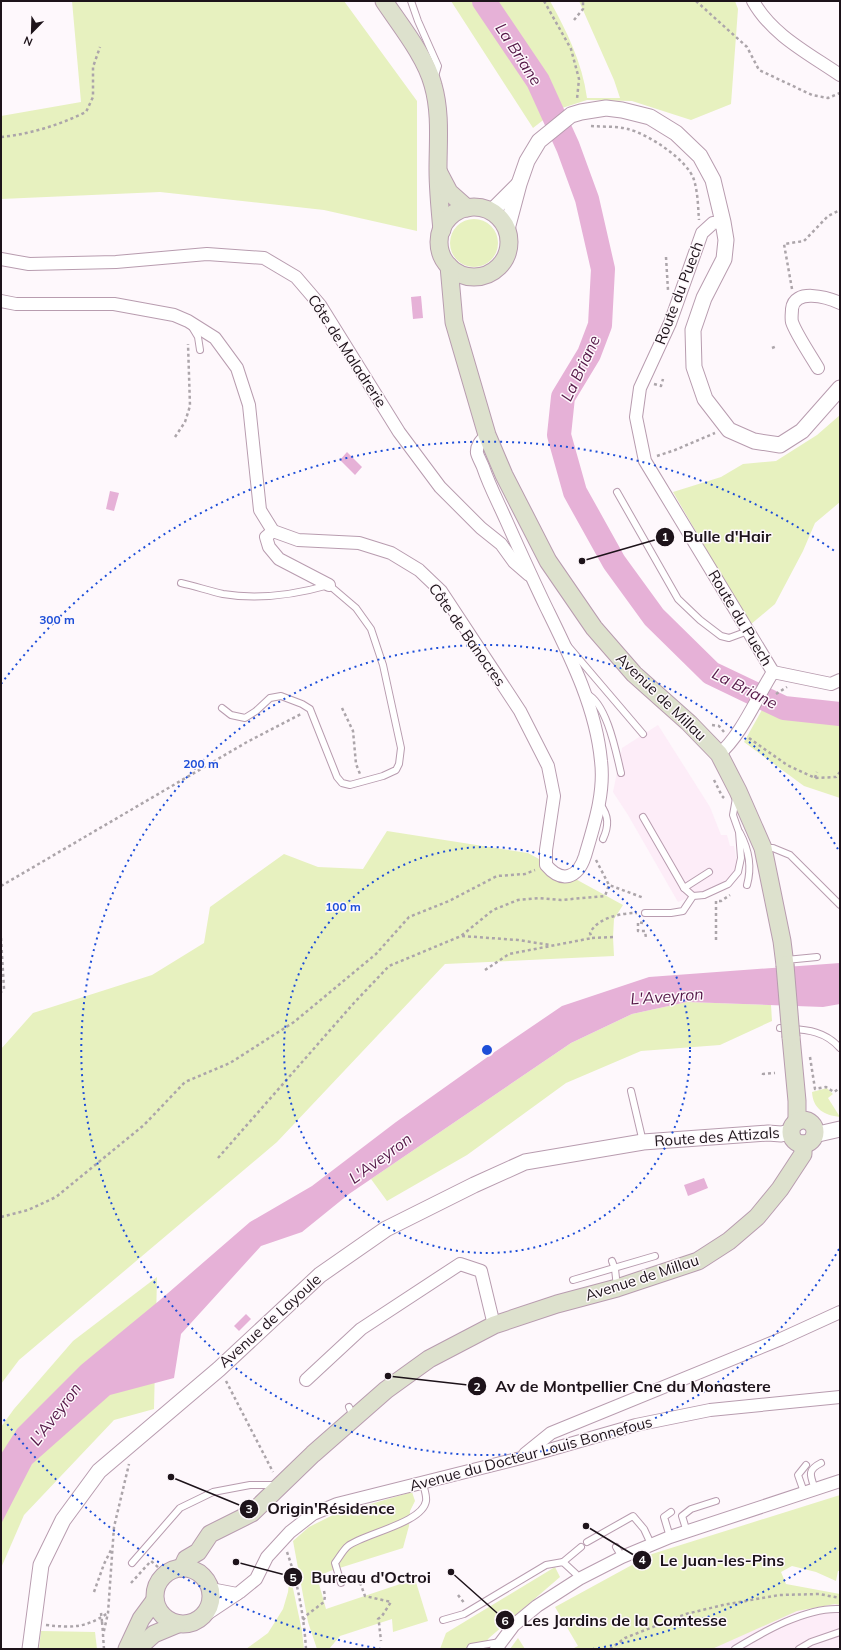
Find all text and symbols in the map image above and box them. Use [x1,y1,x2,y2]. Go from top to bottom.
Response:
north arrow [12,12,52,52]
water label: La Briane [491,19,547,89]
text: N [22,33,35,49]
street label: Route du Puech [650,239,707,347]
street label: Côte de Maladrerie [304,291,391,411]
water label: La Briane [556,331,604,404]
callout: Bulle d'Hair [655,523,779,551]
text: Bulle d'Hair [683,526,772,546]
text: 1 [661,529,669,544]
street label: Route du Puech [704,566,777,669]
street label: Côte de Banocres [425,580,510,690]
text: 300 m [39,612,75,627]
street label: Avenue de Millau [612,649,711,745]
water label: La Briane [709,663,781,713]
text: 200 m [183,756,219,771]
text: 100 m [325,899,361,914]
water label: L'Aveyron [630,983,704,1009]
centre of rings [480,1043,494,1057]
street label: Route des Attizals [654,1123,780,1150]
water label: L'Aveyron [344,1128,416,1188]
street label: Avenue de Millau [583,1250,701,1305]
street label: Avenue de Layoule [215,1270,325,1372]
callout: Av de Montpellier Cne du Monastere [467,1372,779,1400]
text: Av de Montpellier Cne du Monastere [495,1376,771,1396]
water label: L'Aveyron [25,1379,85,1449]
text: 2 [473,1379,481,1394]
street label: Avenue du Docteur Louis Bonnefous [407,1412,654,1495]
callout: Origin'Résidence [239,1495,403,1523]
text: Origin'Résidence [267,1498,395,1518]
text: 3 [245,1501,253,1516]
callout: Le Juan-les-Pins [632,1546,792,1574]
text: Le Juan-les-Pins [660,1550,784,1570]
text: 4 [638,1552,646,1567]
callout: Bureau d'Octroi [283,1563,439,1591]
text: Bureau d'Octroi [311,1567,431,1587]
text: 5 [289,1570,297,1585]
callout: Les Jardins de la Comtesse [495,1606,735,1634]
text: Les Jardins de la Comtesse [523,1610,727,1630]
text: 6 [501,1613,509,1628]

